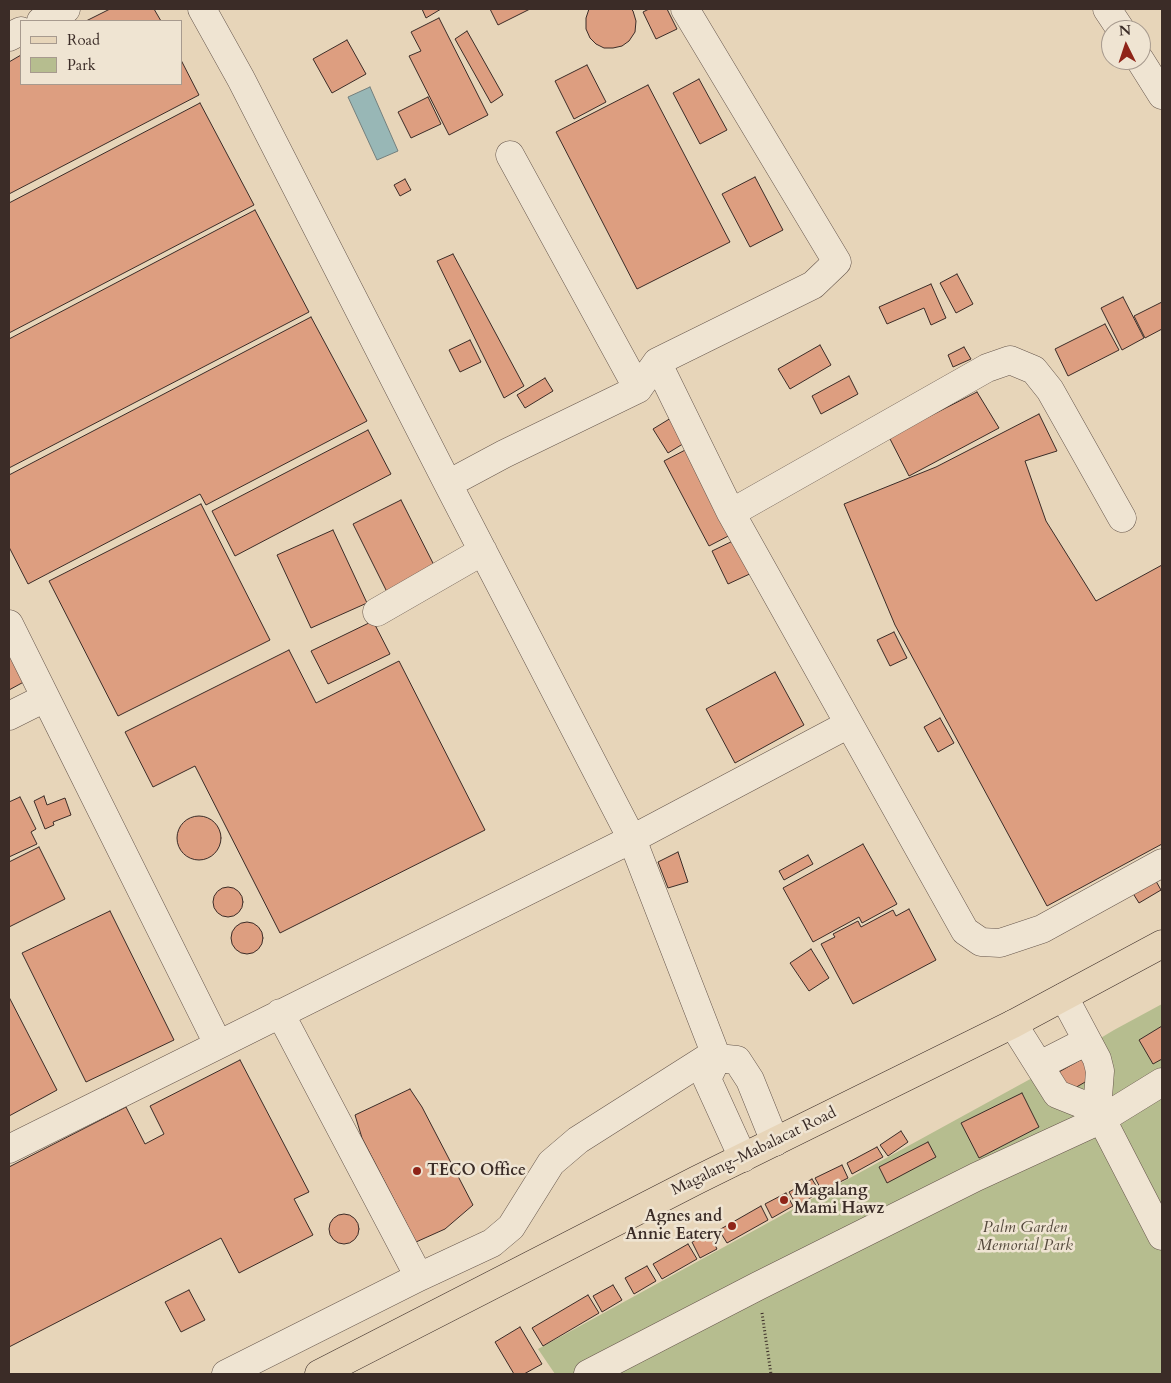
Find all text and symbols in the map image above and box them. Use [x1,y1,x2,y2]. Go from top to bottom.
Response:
legend [20,20,182,85]
north arrow [1101,20,1151,70]
text: N [1118,21,1132,40]
text: Road [67,30,100,50]
text: Park [67,55,96,75]
street label: Magalang-Mabalacat Road [668,1104,840,1200]
place label: TECO Office [427,1161,526,1181]
marker: TECO Office [411,1165,423,1177]
place label: Magalang Mami Hawz [794,1181,884,1219]
marker: Magalang Mami Hawz [778,1194,790,1206]
place label: Agnes and Annie Eatery [626,1207,722,1245]
park label: Palm Garden Memorial Park [977,1218,1073,1256]
marker: Agnes and Annie Eatery [726,1220,738,1232]

